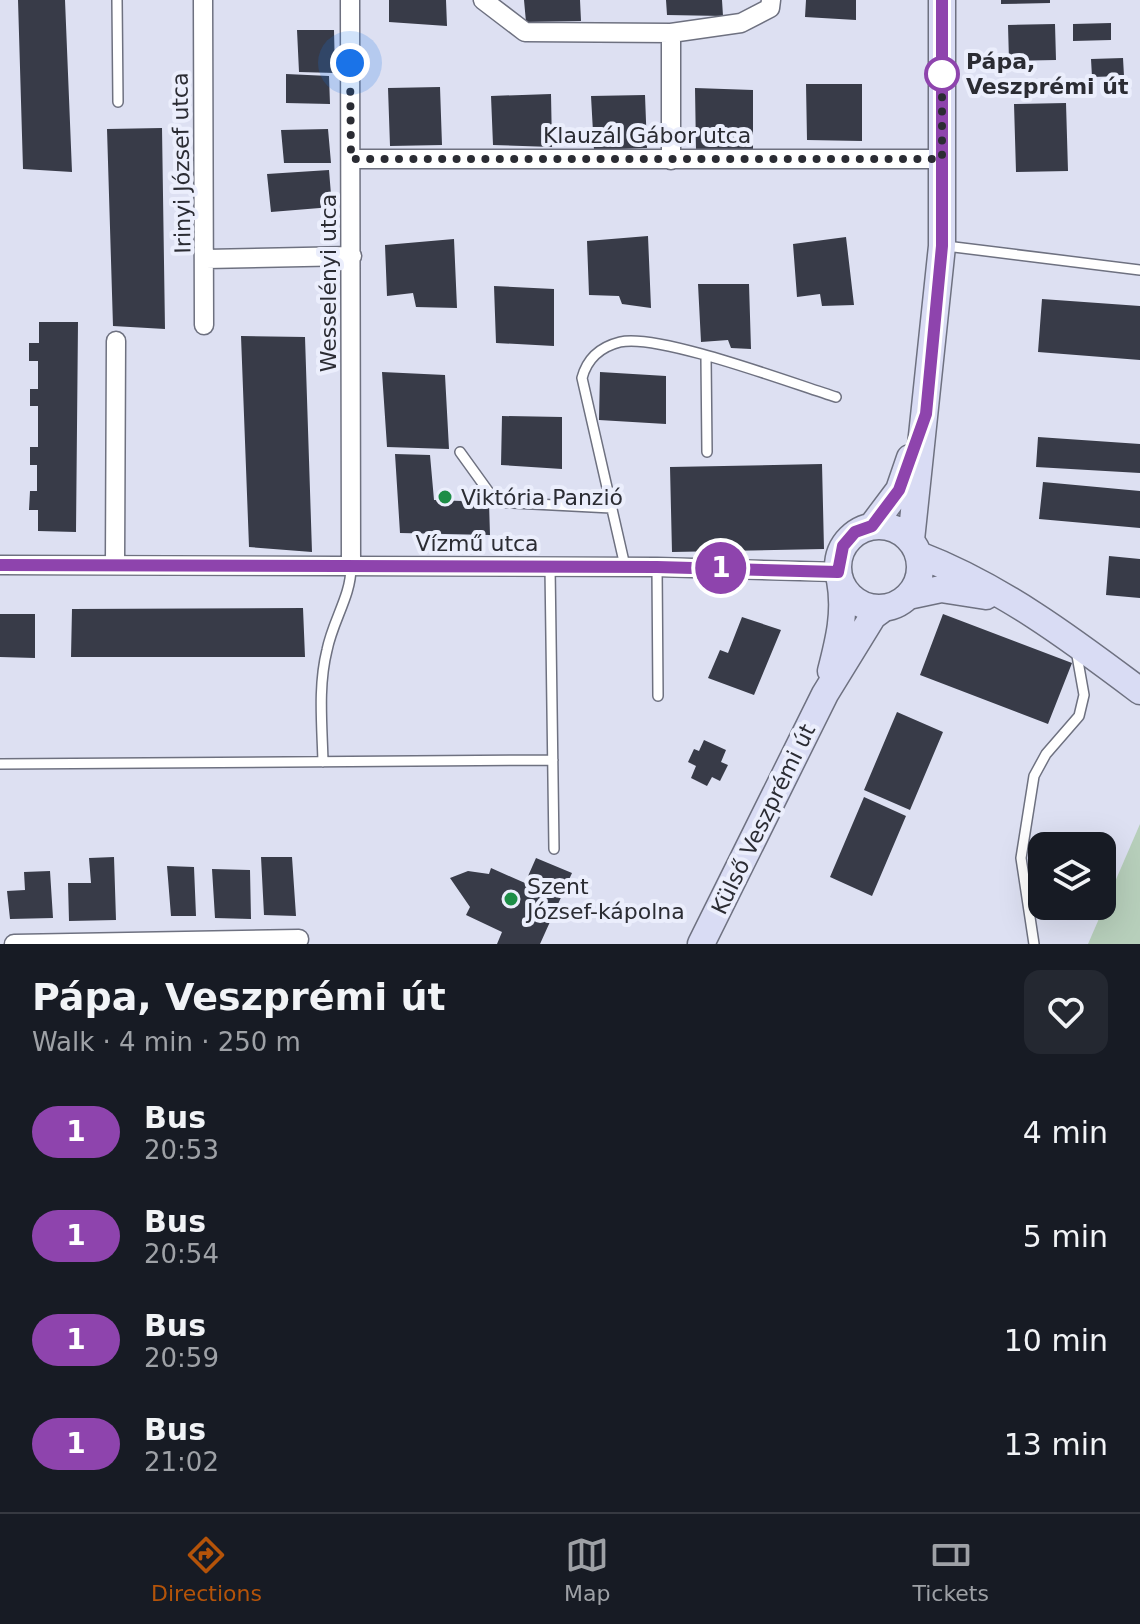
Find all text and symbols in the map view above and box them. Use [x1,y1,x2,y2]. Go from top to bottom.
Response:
your location [330,43,370,83]
place label: Pápa, Veszprémi út [966,49,1129,99]
marker: Pápa, Veszprémi út [925,57,959,91]
street label: Irinyi József utca [167,72,196,254]
street label: Klauzál Gábor utca [543,123,751,148]
street label: Wesselényi utca [316,194,341,372]
place label: Viktória Panzió [461,485,623,510]
marker: Viktória Panzió [436,488,454,506]
street label: Vízmű utca [415,531,539,556]
line badge: 1 [695,542,747,594]
text: 1 [711,551,731,584]
street label: Külső Veszprémi út [707,720,821,918]
map controls [1028,832,1116,920]
button: layers [1028,832,1116,920]
place label: Szent József-kápolna [525,874,685,924]
marker: Szent József-kápolna [502,890,520,908]
button: heart [1024,970,1108,1054]
text: Pápa, Veszprémi út [32,975,446,1019]
text: Walk · 4 min · 250 m [32,1027,301,1057]
text: Bus [144,1100,206,1135]
text: 1 [66,1115,86,1148]
text: 4 min [1023,1115,1108,1150]
text: 20:53 [144,1135,219,1165]
text: Bus [144,1204,206,1239]
text: 1 [66,1219,86,1252]
text: 5 min [1023,1219,1108,1254]
text: 20:54 [144,1239,219,1269]
text: Bus [144,1308,206,1343]
text: 1 [66,1323,86,1356]
text: 10 min [1004,1323,1108,1358]
text: 20:59 [144,1343,219,1373]
text: Bus [144,1412,206,1447]
text: 1 [66,1427,86,1460]
text: 13 min [1004,1427,1108,1462]
text: 21:02 [144,1447,219,1477]
tab: Directions [151,1533,262,1606]
tab: Map [564,1533,610,1606]
tab: Tickets [912,1533,989,1606]

